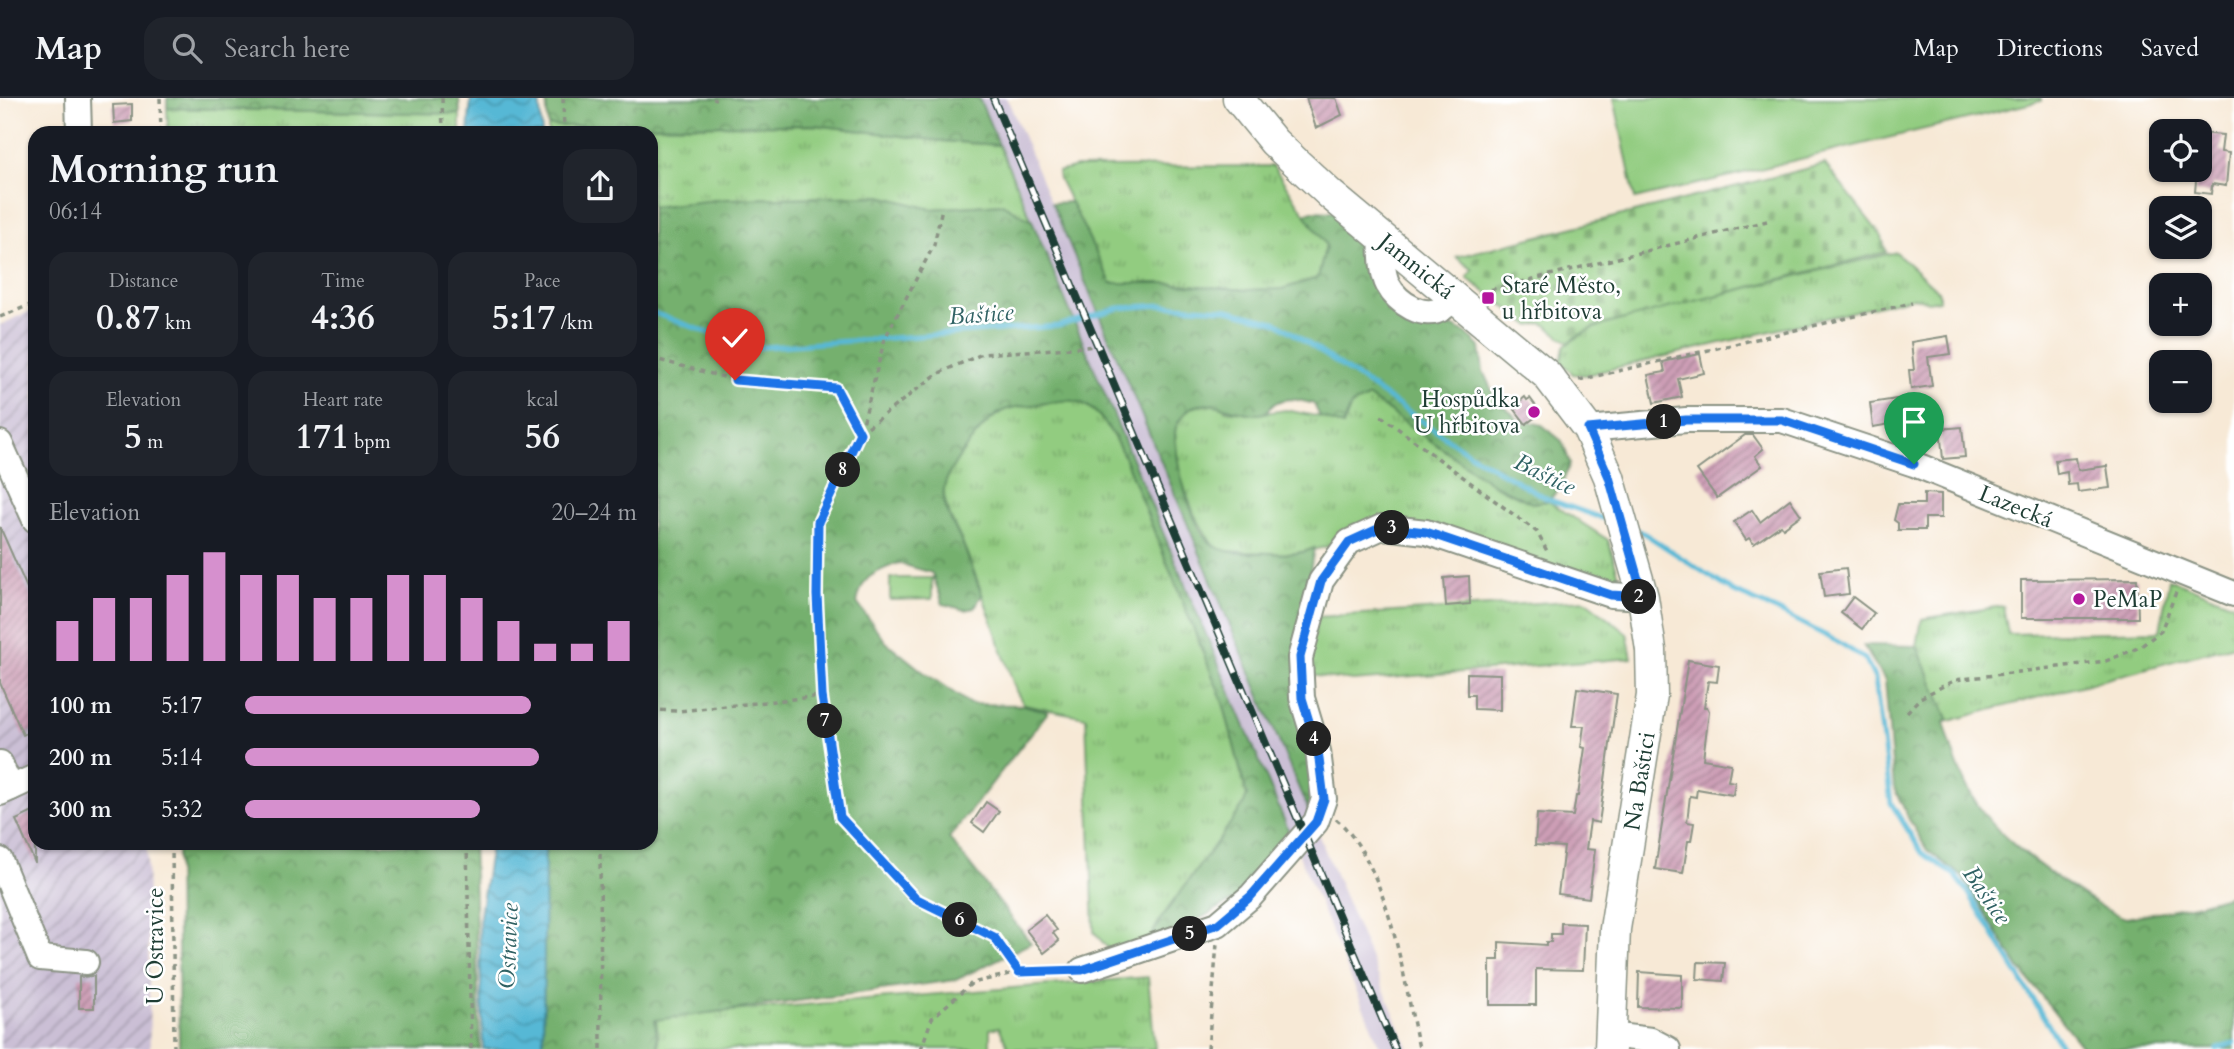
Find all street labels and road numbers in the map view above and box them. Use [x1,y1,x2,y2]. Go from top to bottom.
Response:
street label: Jamnická [1370,224,1461,307]
street label: Lazecká [1974,478,2058,535]
street label: Na Baštici [1616,729,1663,833]
street label: U Ostravice [140,887,171,1005]

